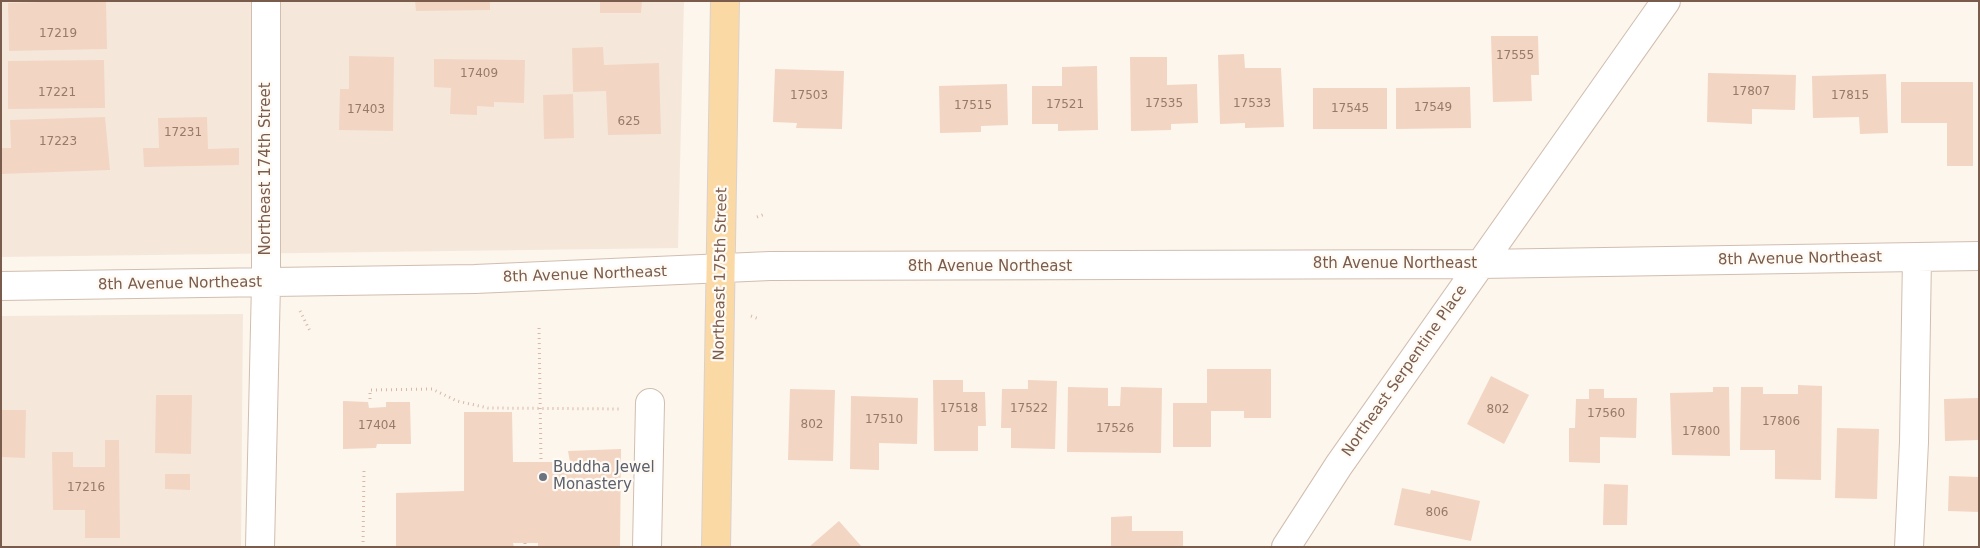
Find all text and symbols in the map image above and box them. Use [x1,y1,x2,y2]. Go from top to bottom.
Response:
house number: 17219 [39,27,77,41]
house number: 17555 [1496,49,1534,63]
house number: 17409 [460,67,498,81]
street label: Northeast 174th Street [257,82,275,256]
house number: 17807 [1732,85,1770,99]
house number: 17221 [38,86,76,100]
house number: 17503 [790,89,828,103]
house number: 17815 [1831,89,1869,103]
house number: 17535 [1145,97,1183,111]
house number: 17533 [1233,97,1271,111]
house number: 17521 [1046,98,1084,112]
house number: 17515 [954,99,992,113]
house number: 17549 [1414,101,1452,115]
house number: 17545 [1331,102,1369,116]
house number: 17403 [347,103,385,117]
house number: 625 [618,115,640,129]
house number: 17231 [164,126,202,140]
house number: 17223 [39,135,77,149]
street label: Northeast 175th Street [710,187,732,361]
street label: 8th Avenue Northeast [1718,249,1882,269]
street label: 8th Avenue Northeast [1313,255,1477,273]
street label: 8th Avenue Northeast [908,258,1072,276]
street label: 8th Avenue Northeast [503,263,667,287]
street label: 8th Avenue Northeast [98,274,262,294]
street label: Northeast Serpentine Place [1339,282,1471,460]
house number: 17518 [940,402,978,416]
house number: 17522 [1010,402,1048,416]
house number: 802 [1487,403,1509,417]
house number: 17560 [1587,407,1625,421]
house number: 17510 [865,413,903,427]
house number: 17806 [1762,415,1800,429]
house number: 802 [801,418,823,432]
house number: 17404 [358,419,396,433]
house number: 17526 [1096,422,1134,436]
house number: 17800 [1682,425,1720,439]
place label: Buddha Jewel Monastery [553,459,655,494]
marker: Buddha Jewel Monastery [537,471,549,483]
house number: 17216 [67,481,105,495]
house number: 806 [1426,506,1448,520]

